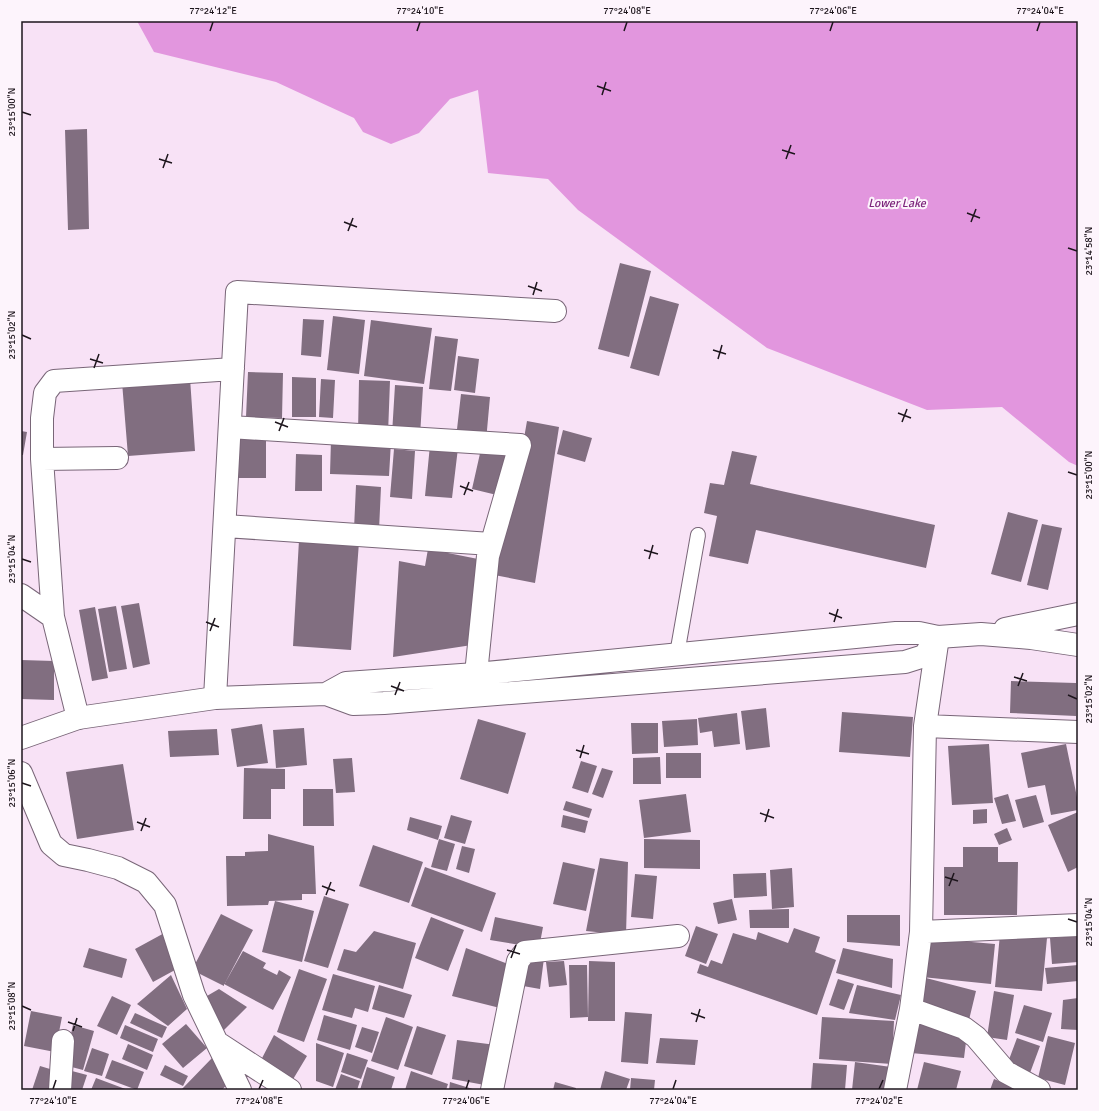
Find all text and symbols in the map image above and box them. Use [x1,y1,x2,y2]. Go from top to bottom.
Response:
text: 77°24'12"E [189,5,237,17]
text: 77°24'10"E [396,5,444,17]
text: 77°24'08"E [603,5,651,17]
text: 77°24'06"E [809,5,857,17]
text: 77°24'04"E [1016,5,1064,17]
text: 23°15'00"N [6,88,18,136]
water label: Lower Lake [868,196,927,211]
text: 23°14'58"N [1083,227,1095,275]
text: 23°15'02"N [6,311,18,359]
text: 23°15'00"N [1083,451,1095,499]
text: 23°15'04"N [6,535,18,583]
text: 23°15'02"N [1083,675,1095,723]
text: 23°15'06"N [6,759,18,807]
text: 23°15'04"N [1083,898,1095,946]
text: 23°15'08"N [6,982,18,1030]
text: 77°24'10"E [29,1095,77,1107]
text: 77°24'08"E [235,1095,283,1107]
text: 77°24'06"E [442,1095,490,1107]
text: 77°24'04"E [649,1095,697,1107]
text: 77°24'02"E [855,1095,903,1107]

